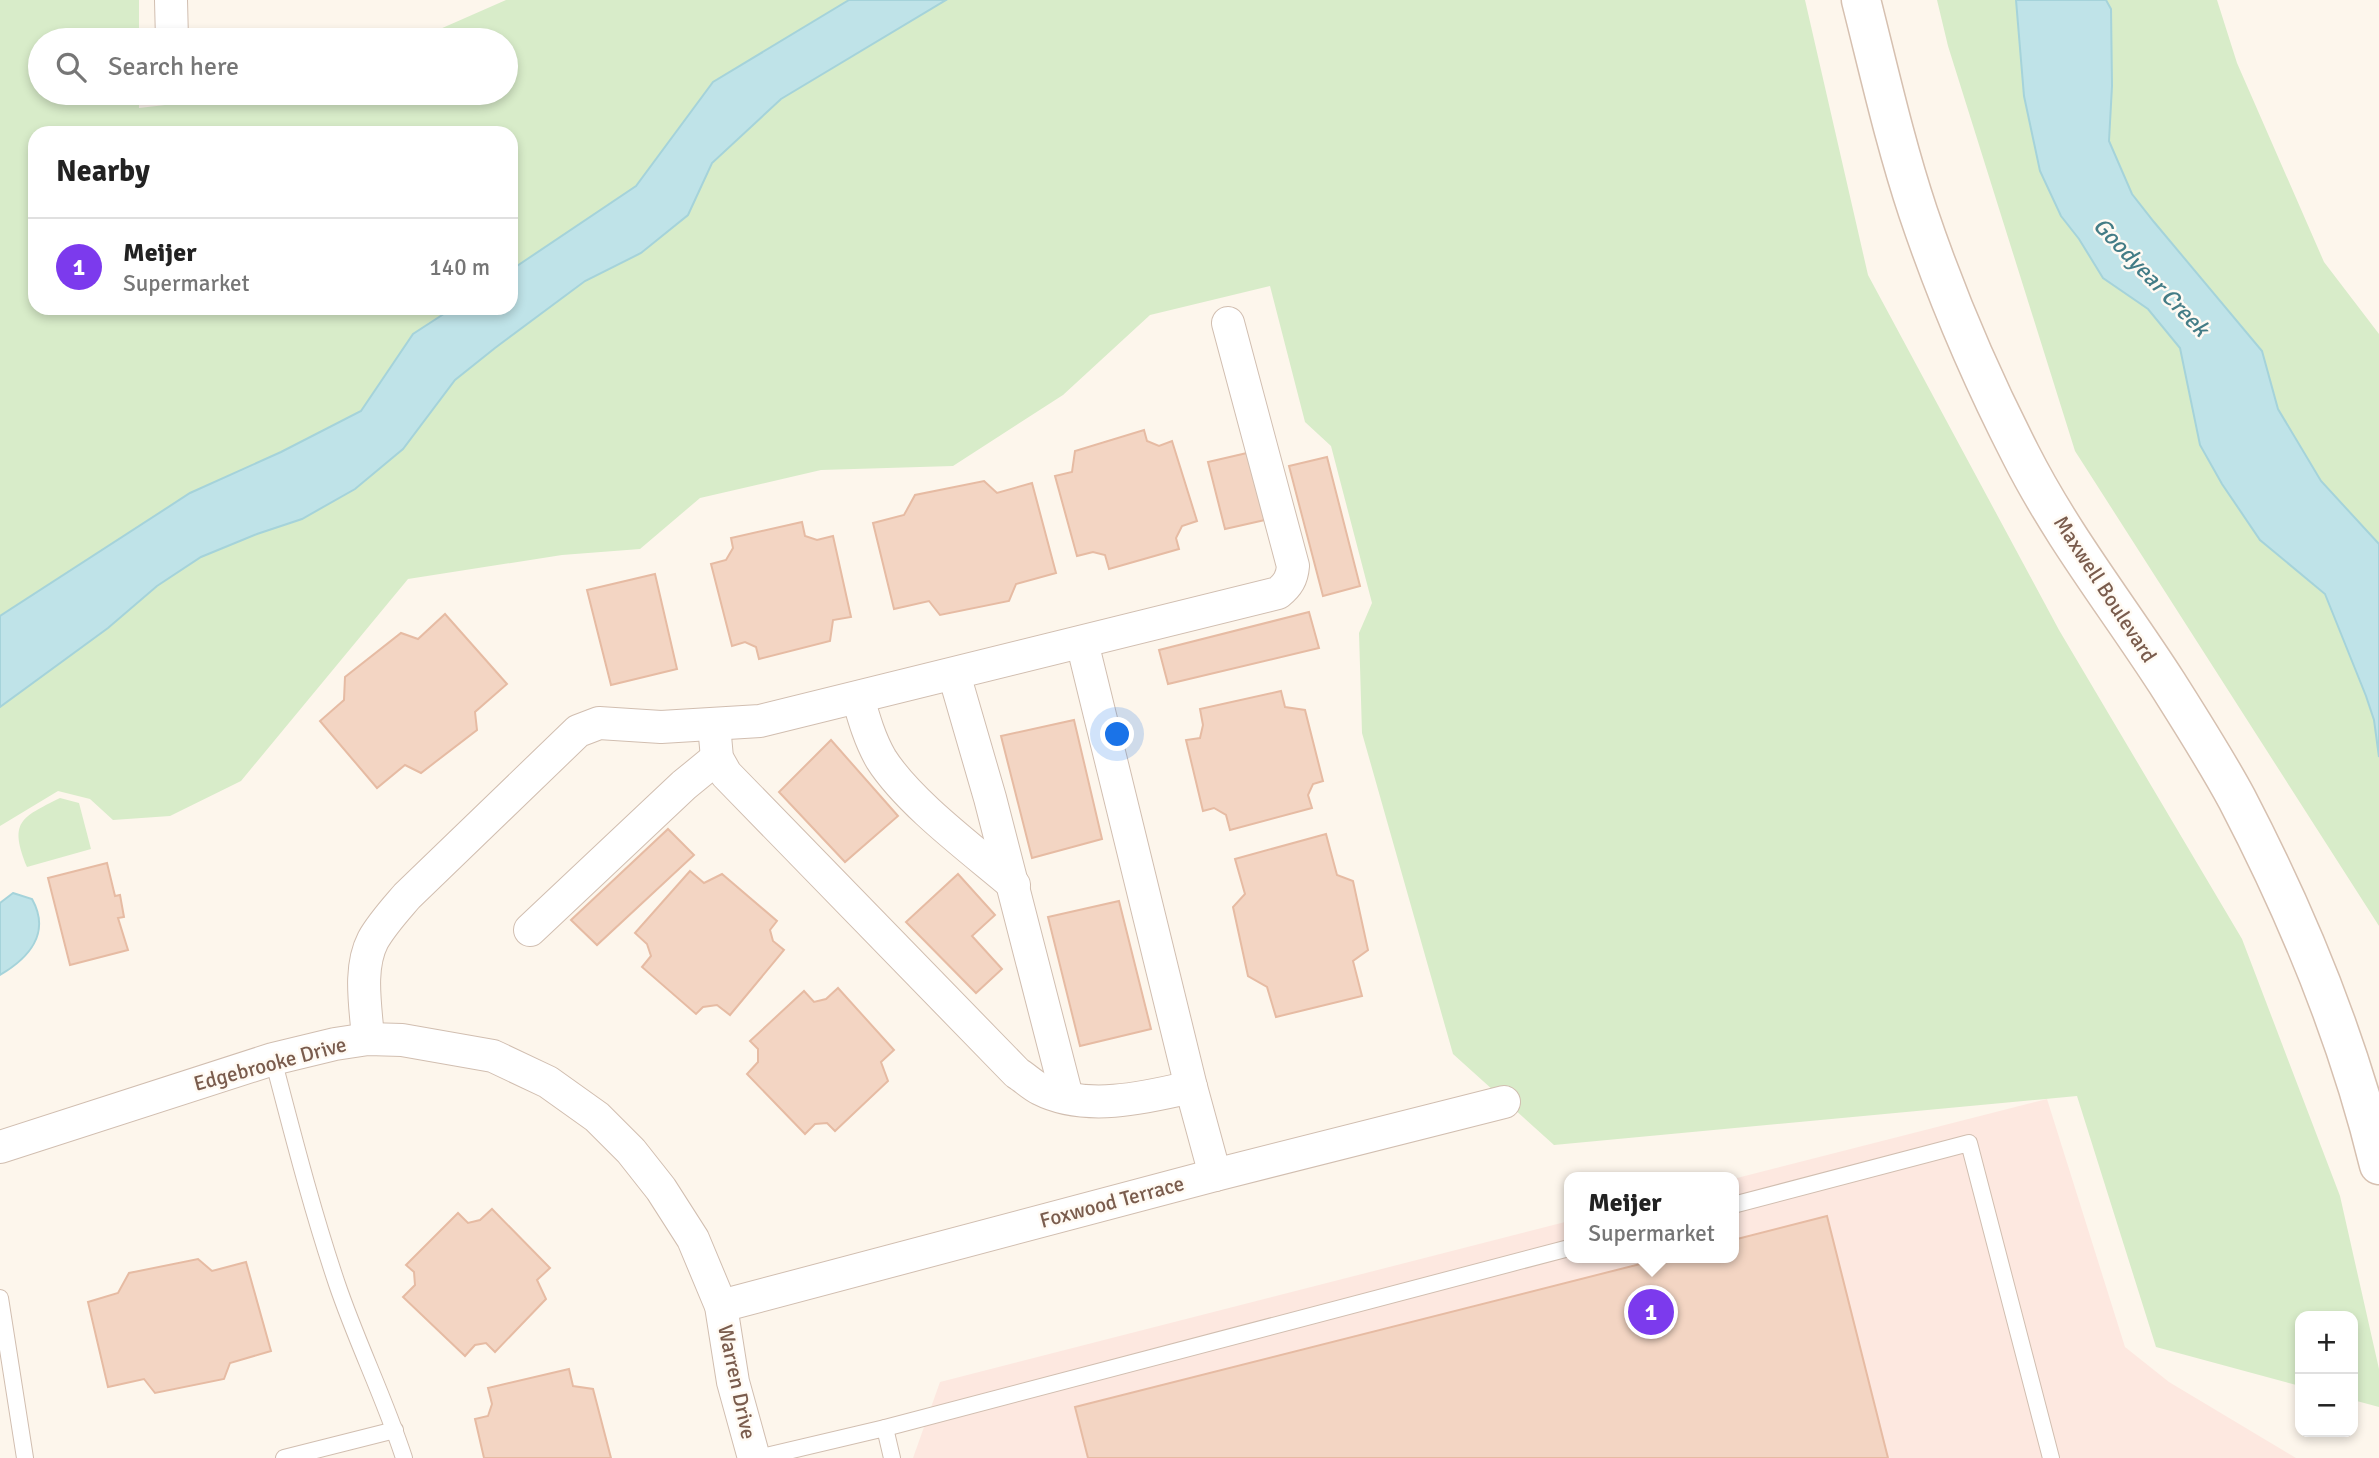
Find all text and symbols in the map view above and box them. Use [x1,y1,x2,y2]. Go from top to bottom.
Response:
search box [28,28,518,105]
icon: search [52,48,90,86]
text: Search here [108,51,239,83]
text: Nearby [56,153,150,190]
water label: Goodyear Creek [2087,211,2217,344]
text: Meijer [123,237,196,269]
text: 1 [73,253,85,282]
text: 140 m [429,253,490,282]
text: Supermarket [123,269,250,298]
street label: Maxwell Boulevard [2048,511,2162,667]
your location [1100,717,1134,751]
street label: Edgebrooke Drive [191,1031,349,1097]
street label: Foxwood Terrace [1037,1170,1187,1234]
popup [1564,1172,1739,1263]
text: Meijer [1588,1187,1662,1219]
text: Supermarket [1588,1219,1715,1248]
pin: 1 [1628,1286,1674,1338]
map controls [2295,1311,2358,1437]
button: + [2295,1311,2358,1374]
street label: Warren Drive [712,1322,762,1442]
button: − [2295,1374,2358,1437]

